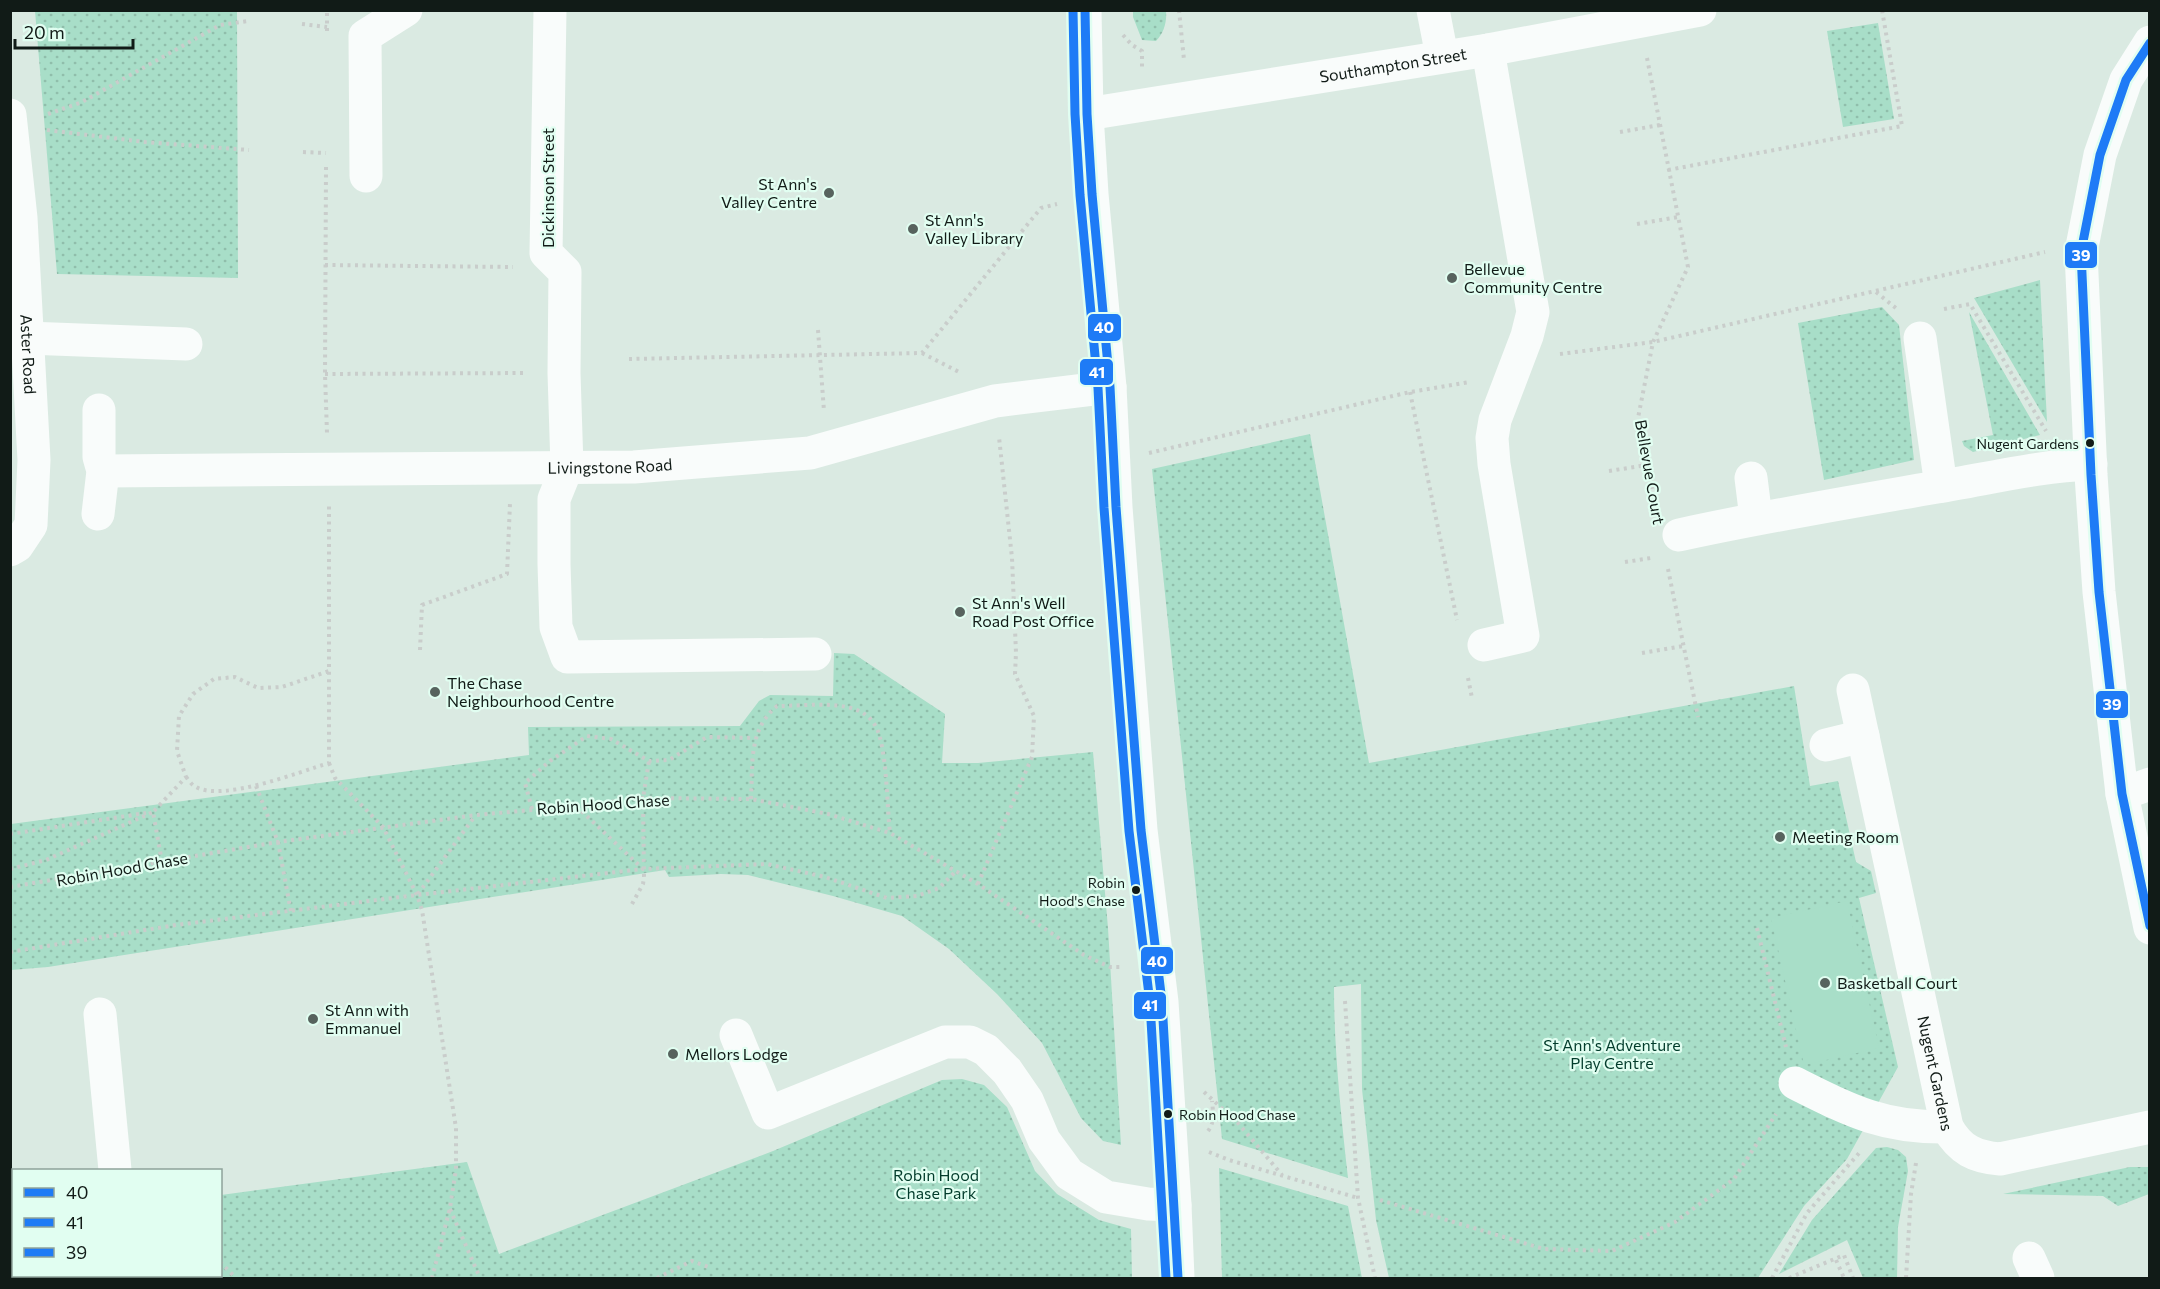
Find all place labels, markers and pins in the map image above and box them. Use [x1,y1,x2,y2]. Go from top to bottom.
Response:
place label: St Ann's Valley Centre [721,174,817,211]
marker: St Ann's Valley Centre [822,186,836,200]
place label: St Ann's Valley Library [925,210,1023,247]
marker: St Ann's Valley Library [906,222,920,236]
place label: Bellevue Community Centre [1464,259,1602,296]
marker: Bellevue Community Centre [1445,271,1459,285]
place label: Nugent Gardens [1977,435,2079,452]
marker: Nugent Gardens [2084,437,2096,449]
place label: St Ann's Well Road Post Office [972,593,1094,630]
marker: St Ann's Well Road Post Office [953,605,967,619]
place label: The Chase Neighbourhood Centre [447,673,614,710]
marker: The Chase Neighbourhood Centre [428,685,442,699]
place label: Meeting Room [1792,827,1899,846]
marker: Meeting Room [1773,830,1787,844]
place label: Robin Hood's Chase [1039,874,1125,909]
marker: Robin Hood's Chase [1130,884,1142,896]
place label: Basketball Court [1837,973,1958,992]
marker: Basketball Court [1818,976,1832,990]
place label: St Ann with Emmanuel [325,1000,409,1037]
marker: St Ann with Emmanuel [306,1012,320,1026]
place label: Mellors Lodge [685,1044,788,1063]
marker: Mellors Lodge [666,1047,680,1061]
place label: Robin Hood Chase [1179,1106,1296,1123]
marker: Robin Hood Chase [1162,1108,1174,1120]

